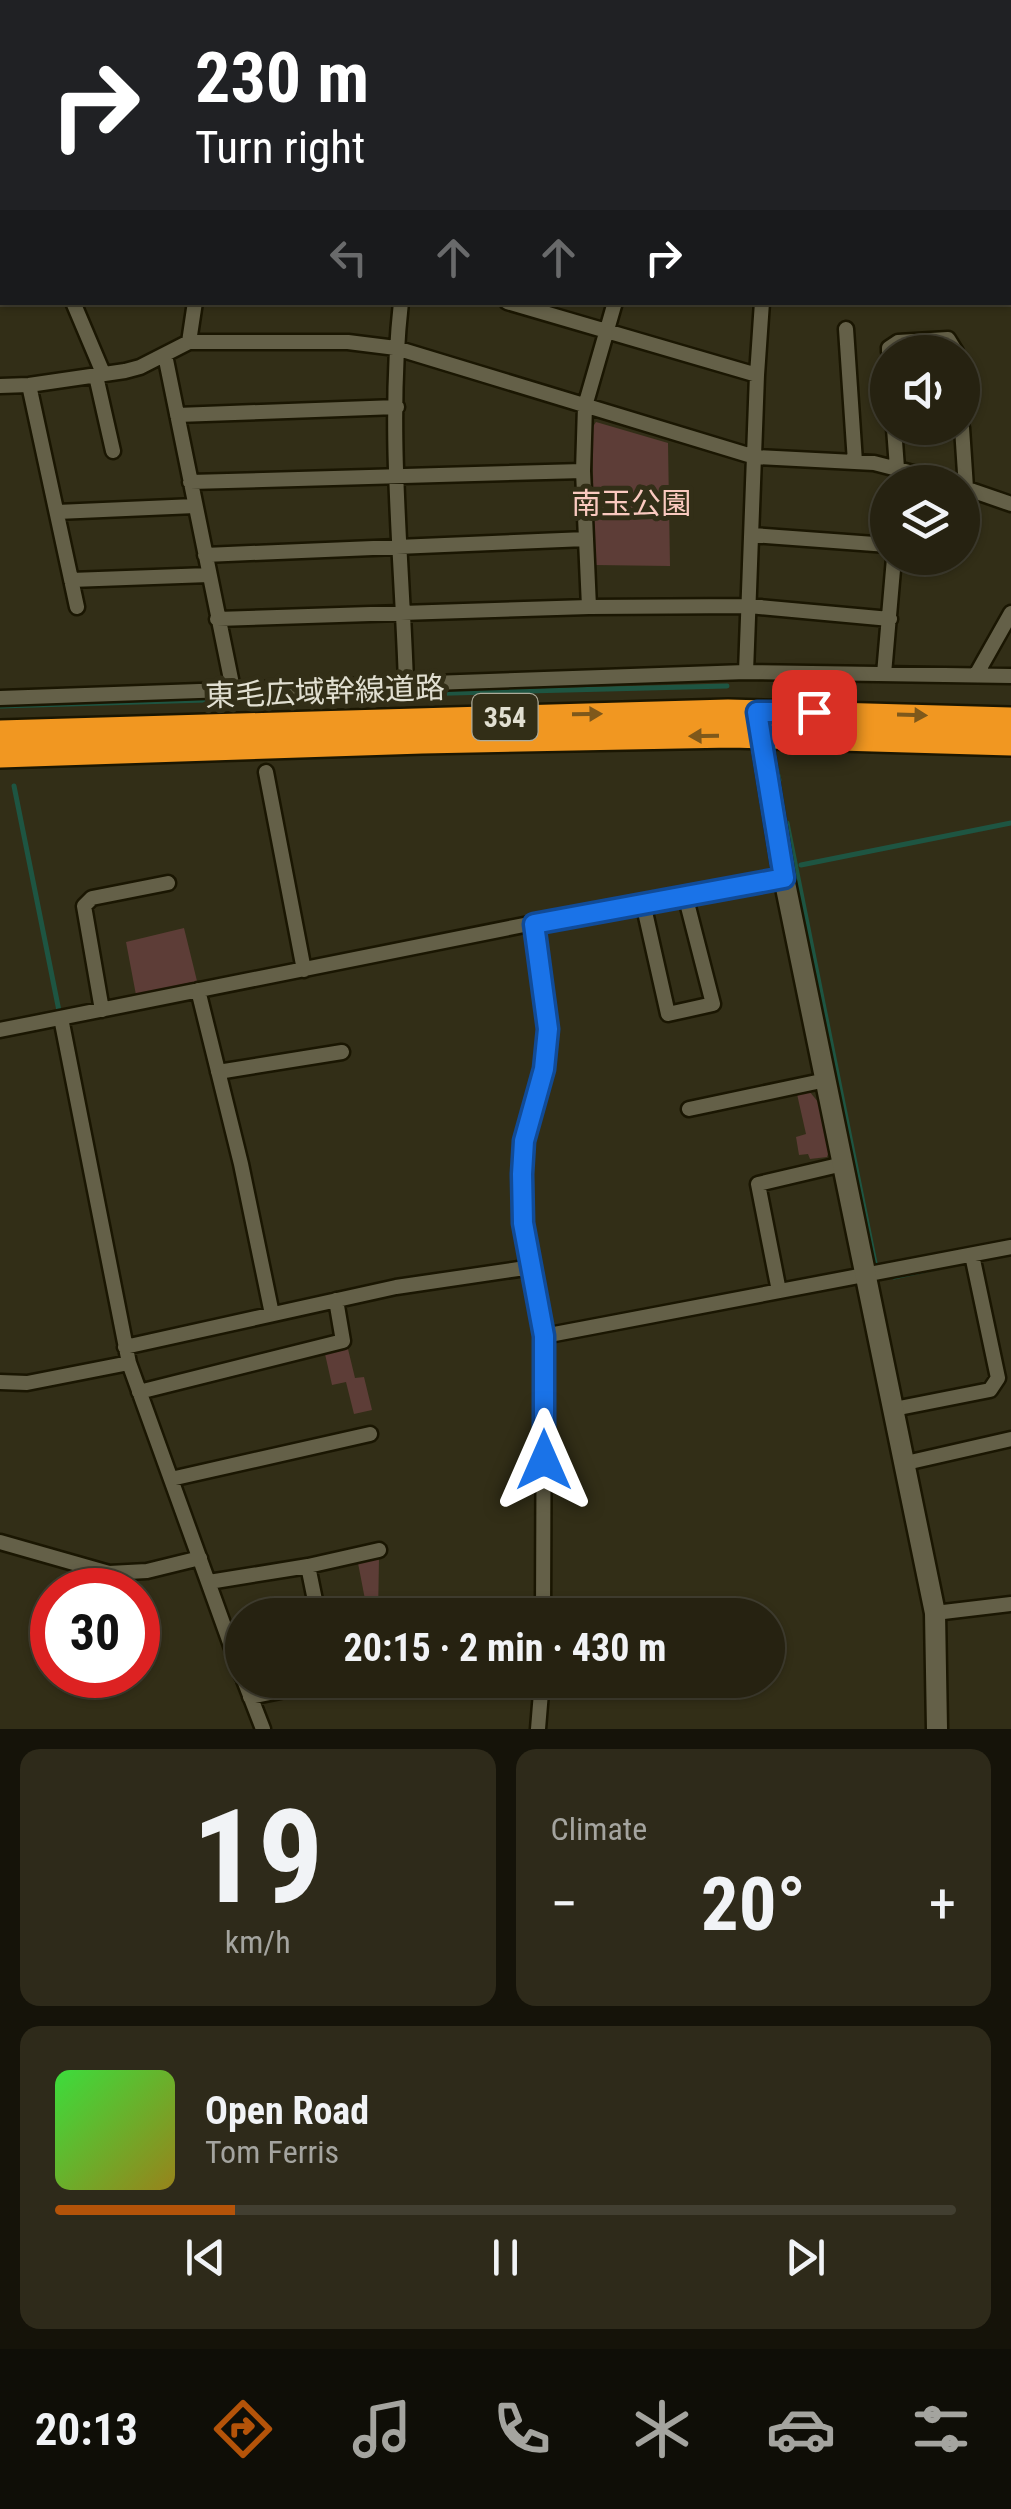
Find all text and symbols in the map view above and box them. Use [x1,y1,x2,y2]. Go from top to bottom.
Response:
text: 230 m [195,37,369,119]
icon: right [30,40,160,170]
text: Turn right [195,121,365,174]
icon: left [321,230,376,285]
icon: ahead [426,230,481,285]
icon: ahead [531,230,586,285]
icon: right [636,230,691,285]
map controls [870,335,980,575]
button: sound [870,335,980,445]
button: layers [870,465,980,575]
park label: 南玉公園 [571,486,691,521]
street label: 東毛広域幹線道路 [204,670,446,713]
pin [772,670,857,755]
icon: arrive [787,685,842,740]
road number: 354 [472,694,538,740]
one-way arrow [572,706,604,722]
one-way arrow [897,707,929,723]
one-way arrow [687,728,719,744]
position arrow [492,1408,596,1512]
speed limit sign: 30 [30,1568,160,1698]
text: 20:15 · 2 min · 430 m [344,1626,666,1670]
text: 19 [192,1781,323,1934]
text: Climate [551,1810,647,1848]
text: 20° [701,1860,806,1948]
text: − [551,1872,578,1936]
text: + [929,1872,956,1936]
text: km/h [225,1923,291,1961]
text: Open Road [205,2089,369,2133]
text: Tom Ferris [205,2133,339,2171]
icon: previous [178,2230,233,2285]
icon: pause [478,2230,533,2285]
icon: next [778,2230,833,2285]
icon: directions [208,2394,278,2464]
icon: music [347,2394,417,2464]
icon: phone [487,2394,557,2464]
icon: climate [627,2394,697,2464]
icon: car [766,2394,836,2464]
icon: filters [906,2394,976,2464]
text: 20:13 [35,2403,138,2456]

